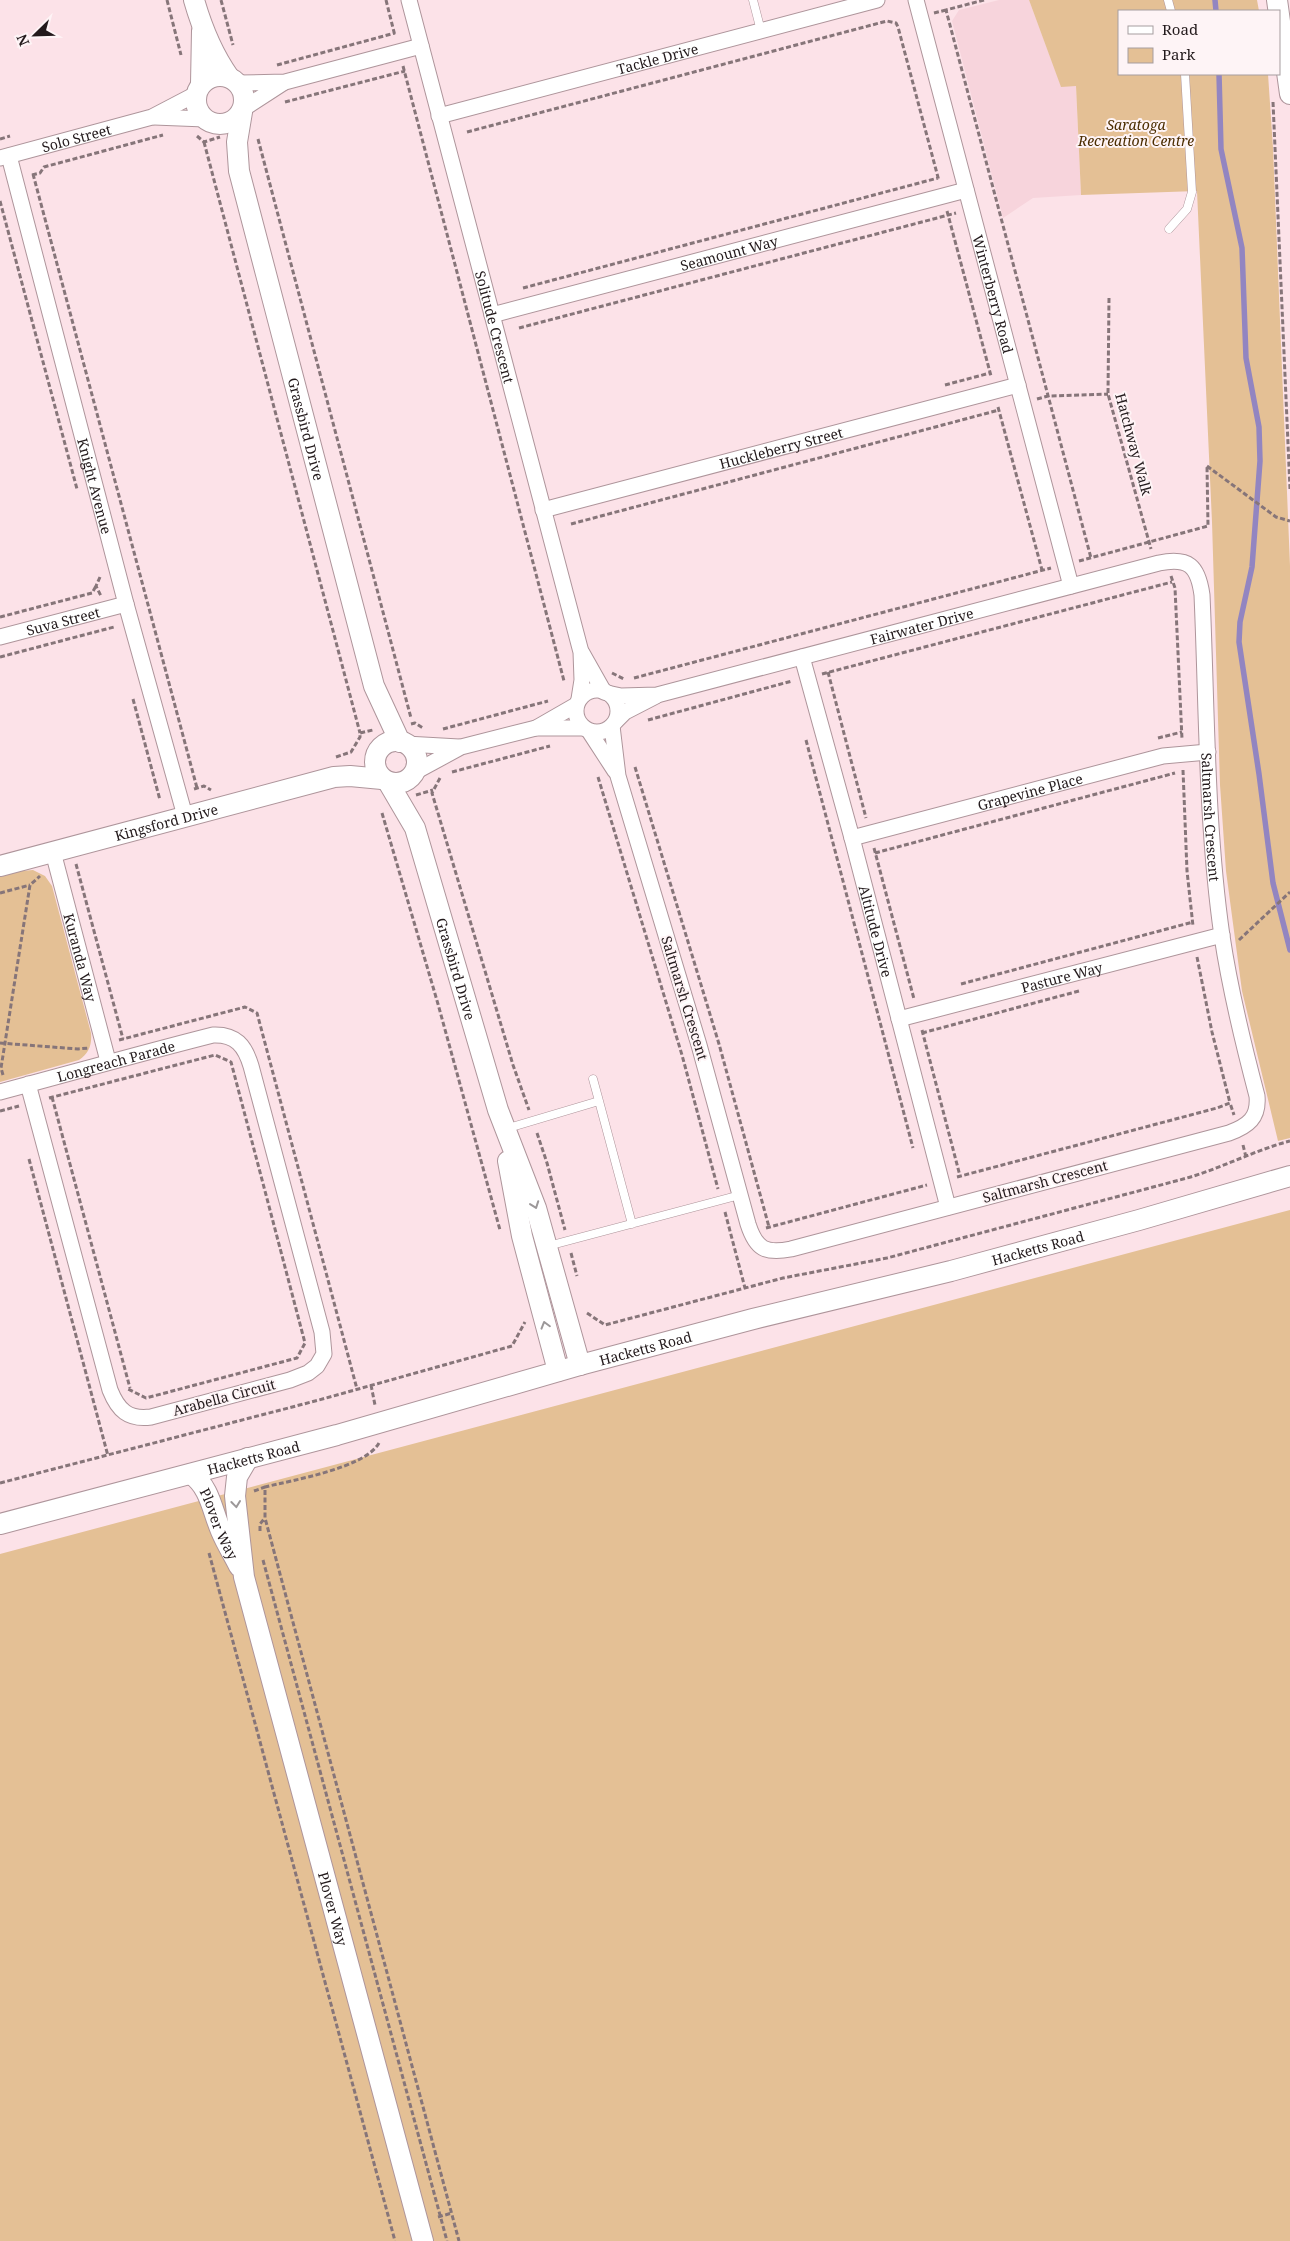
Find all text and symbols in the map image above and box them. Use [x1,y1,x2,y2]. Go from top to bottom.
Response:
north arrow [10,10,60,60]
legend [1118,10,1280,75]
text: Road [1162,19,1198,39]
text: N [12,31,33,49]
street label: Tackle Drive [615,38,700,78]
text: Park [1162,44,1196,64]
park label: Saratoga Recreation Centre [1077,115,1194,150]
street label: Solo Street [40,119,113,156]
street label: Seamount Way [678,231,780,274]
street label: Winterberry Road [969,233,1019,356]
street label: Solitude Crescent [471,269,519,385]
street label: Grassbird Drive [284,375,329,482]
street label: Hatchway Walk [1111,391,1157,498]
street label: Huckleberry Street [717,422,845,473]
street label: Knight Avenue [74,436,117,536]
street label: Suva Street [24,602,102,639]
street label: Fairwater Drive [868,603,975,648]
street label: Saltmarsh Crescent [1198,752,1225,882]
street label: Grapevine Place [975,768,1085,814]
street label: Kingsford Drive [112,799,220,845]
street label: Altitude Drive [855,883,897,979]
street label: Kuranda Way [60,911,102,1004]
street label: Grassbird Drive [432,915,480,1022]
street label: Saltmarsh Crescent [657,934,713,1062]
street label: Pasture Way [1019,957,1104,996]
street label: Longreach Parade [55,1036,177,1086]
street label: Saltmarsh Crescent [980,1155,1110,1207]
one-way arrow [529,1200,539,1208]
street label: Hacketts Road [989,1226,1086,1269]
one-way arrow [540,1321,550,1329]
street label: Hacketts Road [597,1326,694,1369]
street label: Arabella Circuit [171,1374,277,1420]
street label: Hacketts Road [205,1436,302,1478]
street label: Plover Way [196,1484,243,1563]
one-way arrow [231,1499,241,1508]
street label: Plover Way [314,1869,352,1948]

